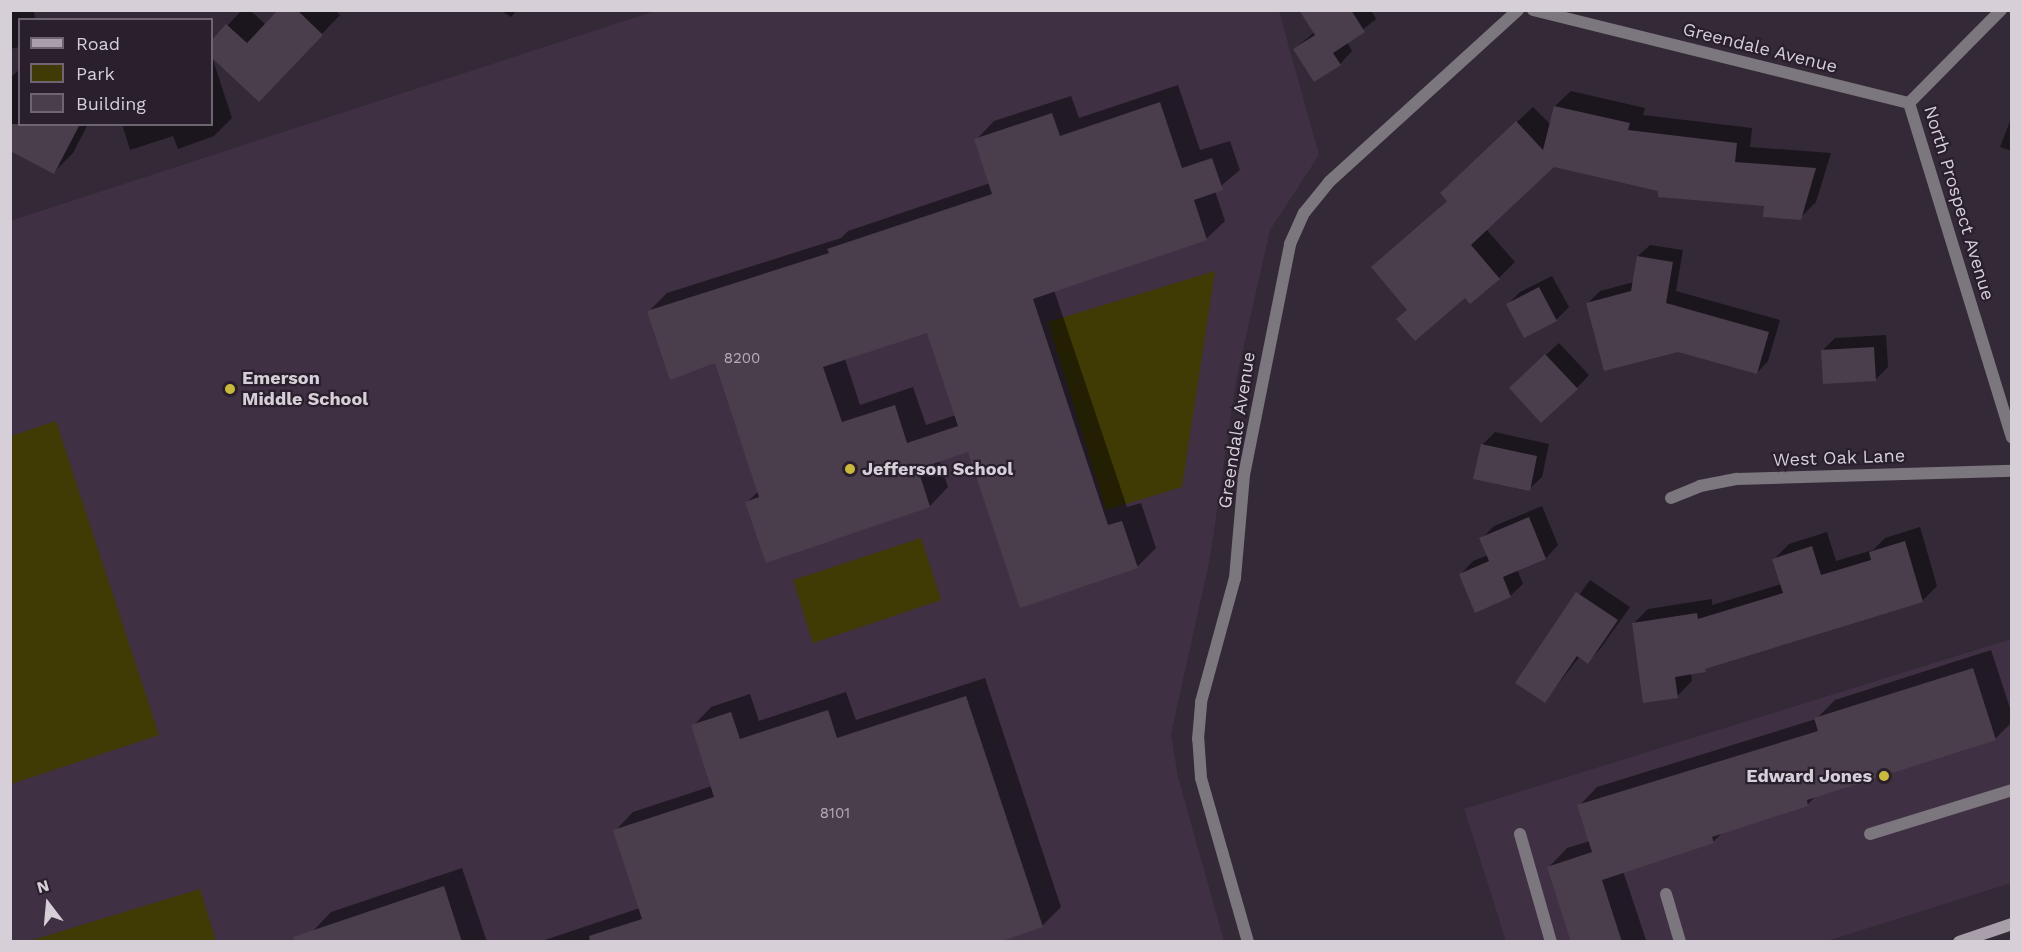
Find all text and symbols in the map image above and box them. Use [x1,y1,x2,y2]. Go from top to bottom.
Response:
legend [18,18,213,126]
street label: Greendale Avenue [1680,18,1840,78]
text: Road [76,33,120,54]
text: Park [76,63,115,84]
text: Building [76,93,146,114]
street label: North Prospect Avenue [1919,103,1999,303]
house number: 8200 [724,350,760,368]
street label: Greendale Avenue [1214,350,1260,510]
place label: Emerson Middle School [242,368,368,410]
marker: Emerson Middle School [223,382,237,396]
street label: West Oak Lane [1772,445,1906,471]
place label: Jefferson School [862,458,1013,480]
marker: Jefferson School [843,462,857,476]
place label: Edward Jones [1746,765,1872,787]
marker: Edward Jones [1877,769,1891,783]
house number: 8101 [820,805,850,823]
north arrow [18,874,78,934]
text: N [35,875,51,897]

